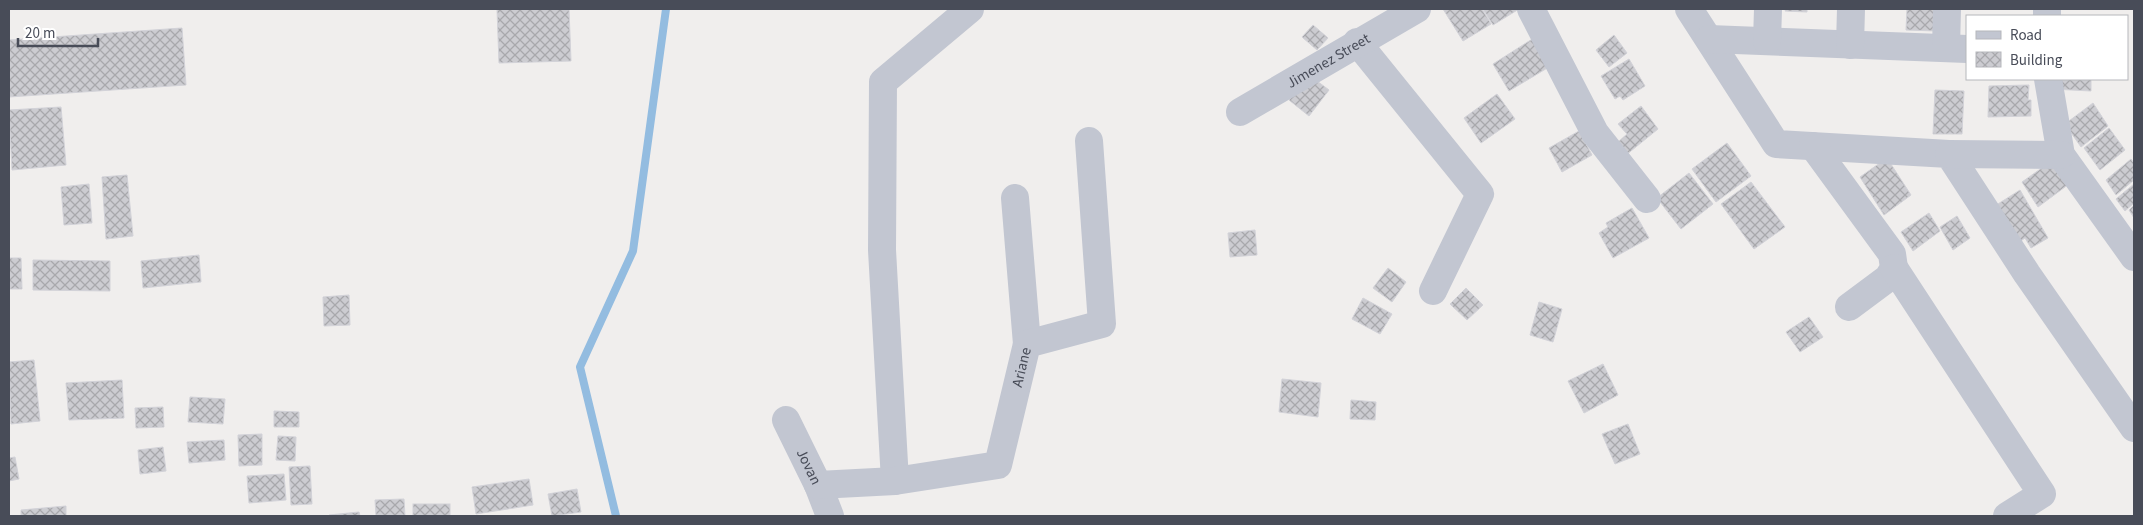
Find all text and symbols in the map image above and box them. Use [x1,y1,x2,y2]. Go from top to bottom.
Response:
scale bar [18,15,98,47]
legend [1966,15,2128,80]
text: 20 m [25,23,55,44]
text: Road [2010,25,2042,46]
street label: Jimenez Street [1283,29,1374,94]
text: Building [2010,50,2063,71]
street label: Ariane [1007,345,1037,389]
street label: Jovan [791,445,826,488]

